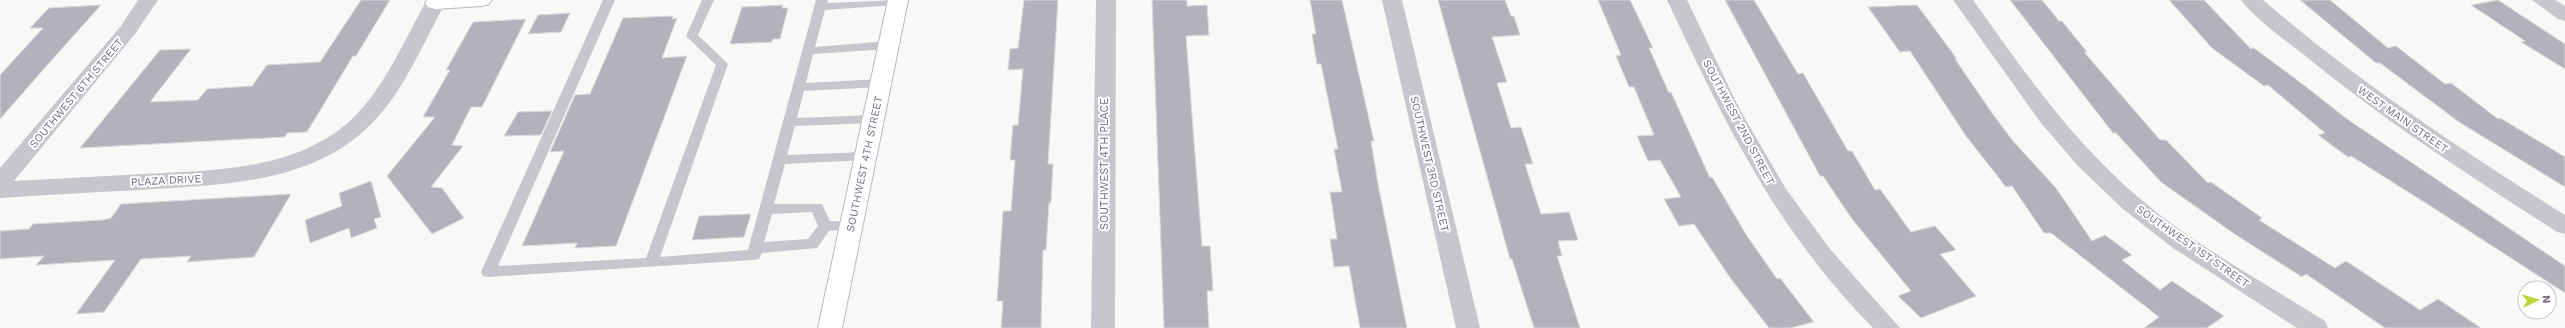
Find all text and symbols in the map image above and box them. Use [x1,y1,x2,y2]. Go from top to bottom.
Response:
street label: SOUTHWEST 6TH STREET [27,36,126,151]
street label: SOUTHWEST 2ND STREET [1700,57,1777,187]
street label: WEST MAIN STREET [2355,83,2451,156]
street label: SOUTHWEST 4TH STREET [844,95,885,233]
street label: SOUTHWEST 3RD STREET [1408,95,1452,234]
street label: SOUTHWEST 4TH PLACE [1098,98,1111,230]
street label: PLAZA DRIVE [130,172,202,189]
street label: SOUTHWEST 1ST STREET [2134,203,2252,290]
north arrow [2517,280,2557,320]
text: N [2540,295,2553,304]

